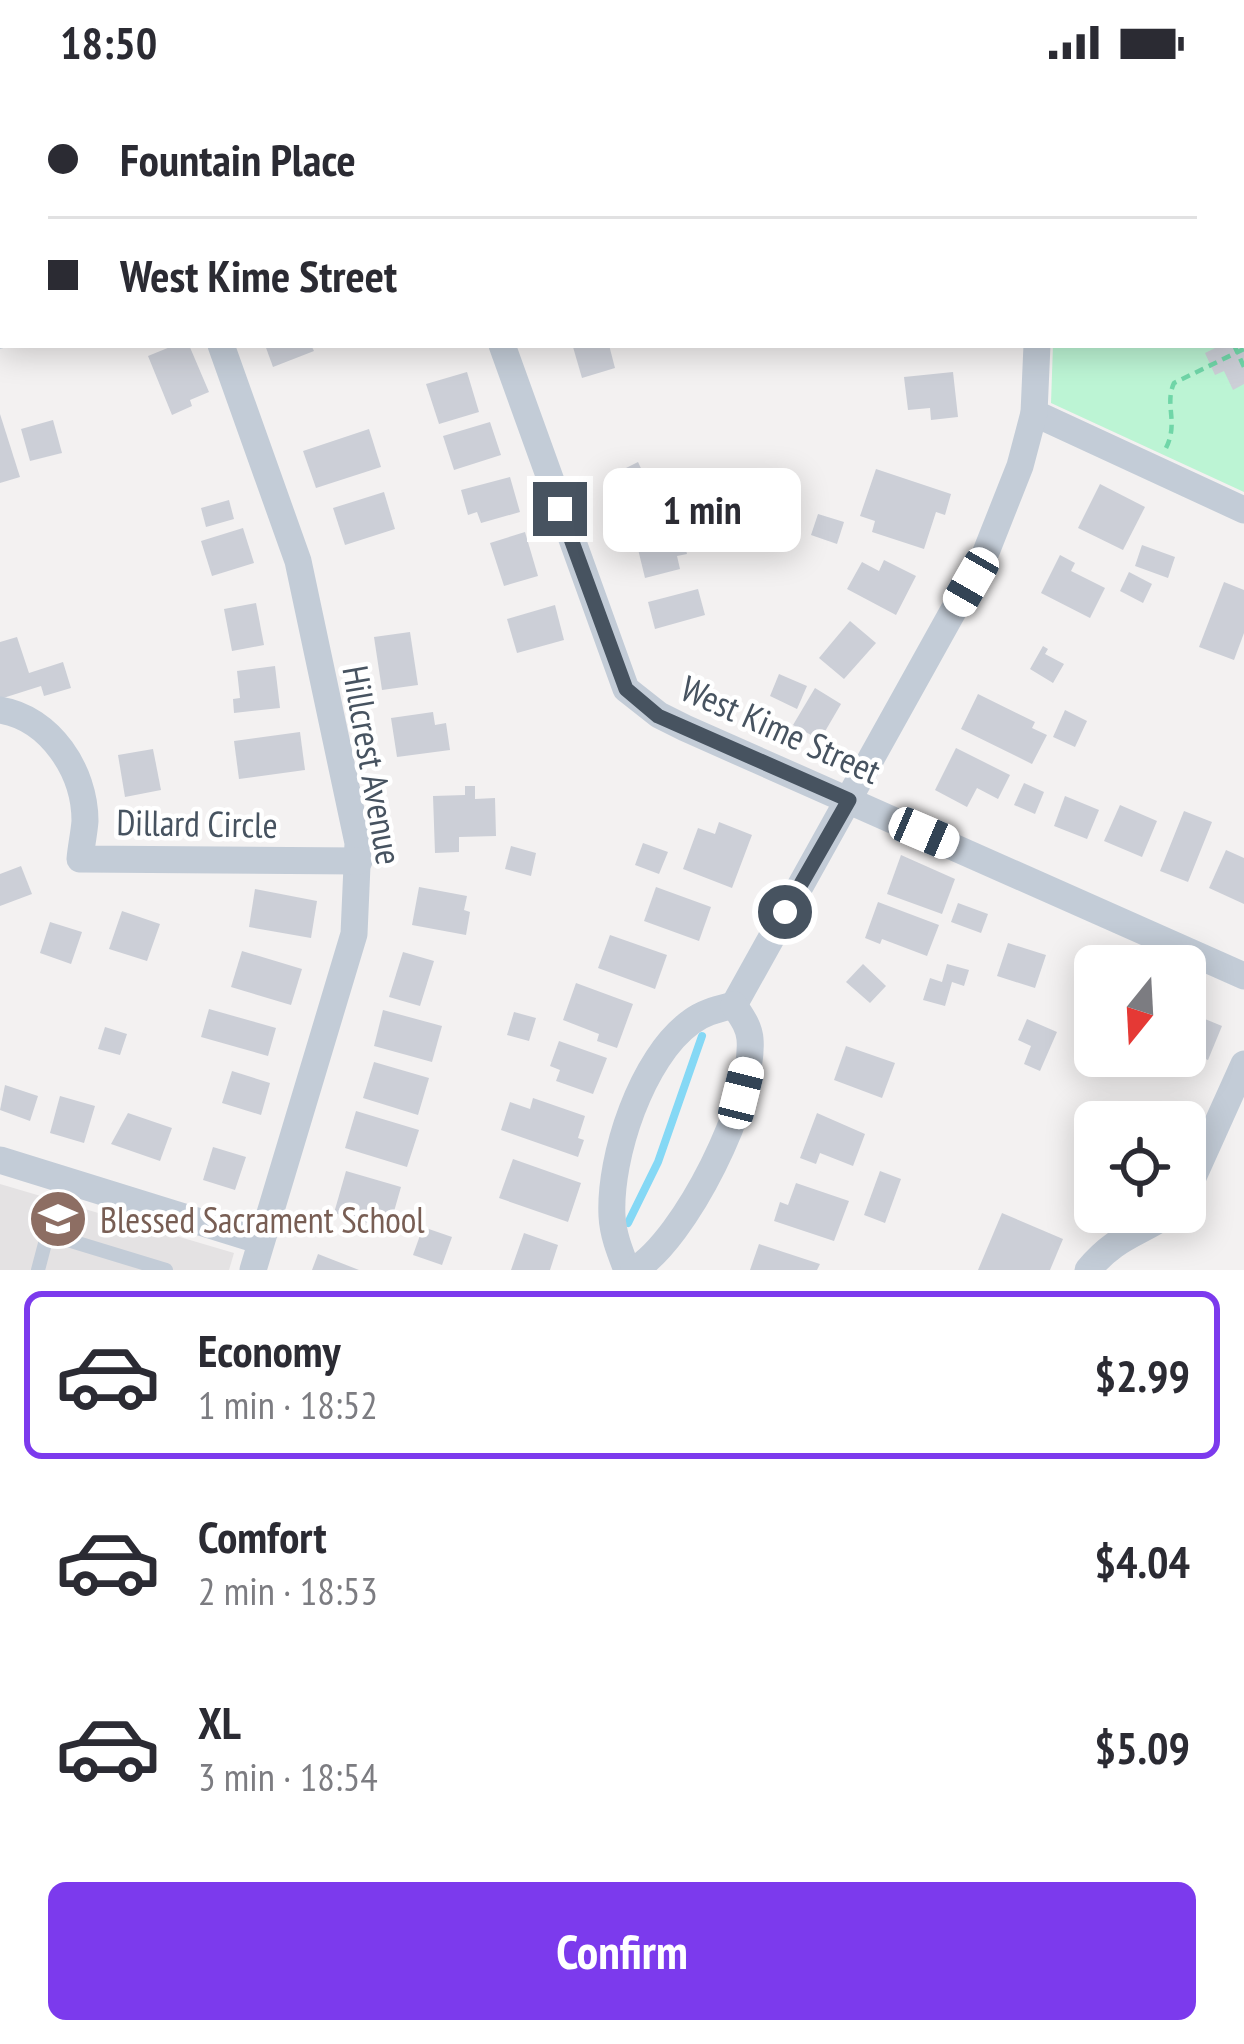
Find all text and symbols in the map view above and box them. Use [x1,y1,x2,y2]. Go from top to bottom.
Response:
text: 18:50 [60,13,157,71]
text: Fountain Place [120,130,356,188]
text: West Kime Street [120,246,397,304]
callout: 1 min [602,467,800,551]
route end [533,482,587,536]
text: 1 min [663,484,741,535]
car [937,542,1005,622]
street label: Hillcrest Avenue [332,662,414,868]
street label: West Kime Street [674,664,888,794]
street label: Dillard Circle [116,798,278,848]
car [884,802,964,864]
route start [758,885,812,939]
north arrow [1074,945,1206,1077]
map controls [1074,945,1206,1233]
car [715,1054,767,1132]
button: locate [1074,1101,1206,1233]
school or university icon: Blessed Sacrament School [27,1188,89,1250]
place label: Blessed Sacrament School [100,1196,425,1243]
icon: car [54,1321,162,1429]
text: Economy [198,1321,341,1379]
text: $2.99 [1094,1346,1190,1404]
text: 1 min · 18:52 [198,1379,378,1430]
icon: car [54,1507,162,1615]
text: Comfort [198,1507,327,1565]
text: $4.04 [1094,1532,1190,1590]
text: 2 min · 18:53 [198,1565,378,1616]
icon: car [54,1693,162,1801]
text: XL [198,1693,241,1751]
text: $5.09 [1094,1718,1190,1776]
text: 3 min · 18:54 [198,1751,378,1802]
button: Confirm [48,1882,1196,2020]

